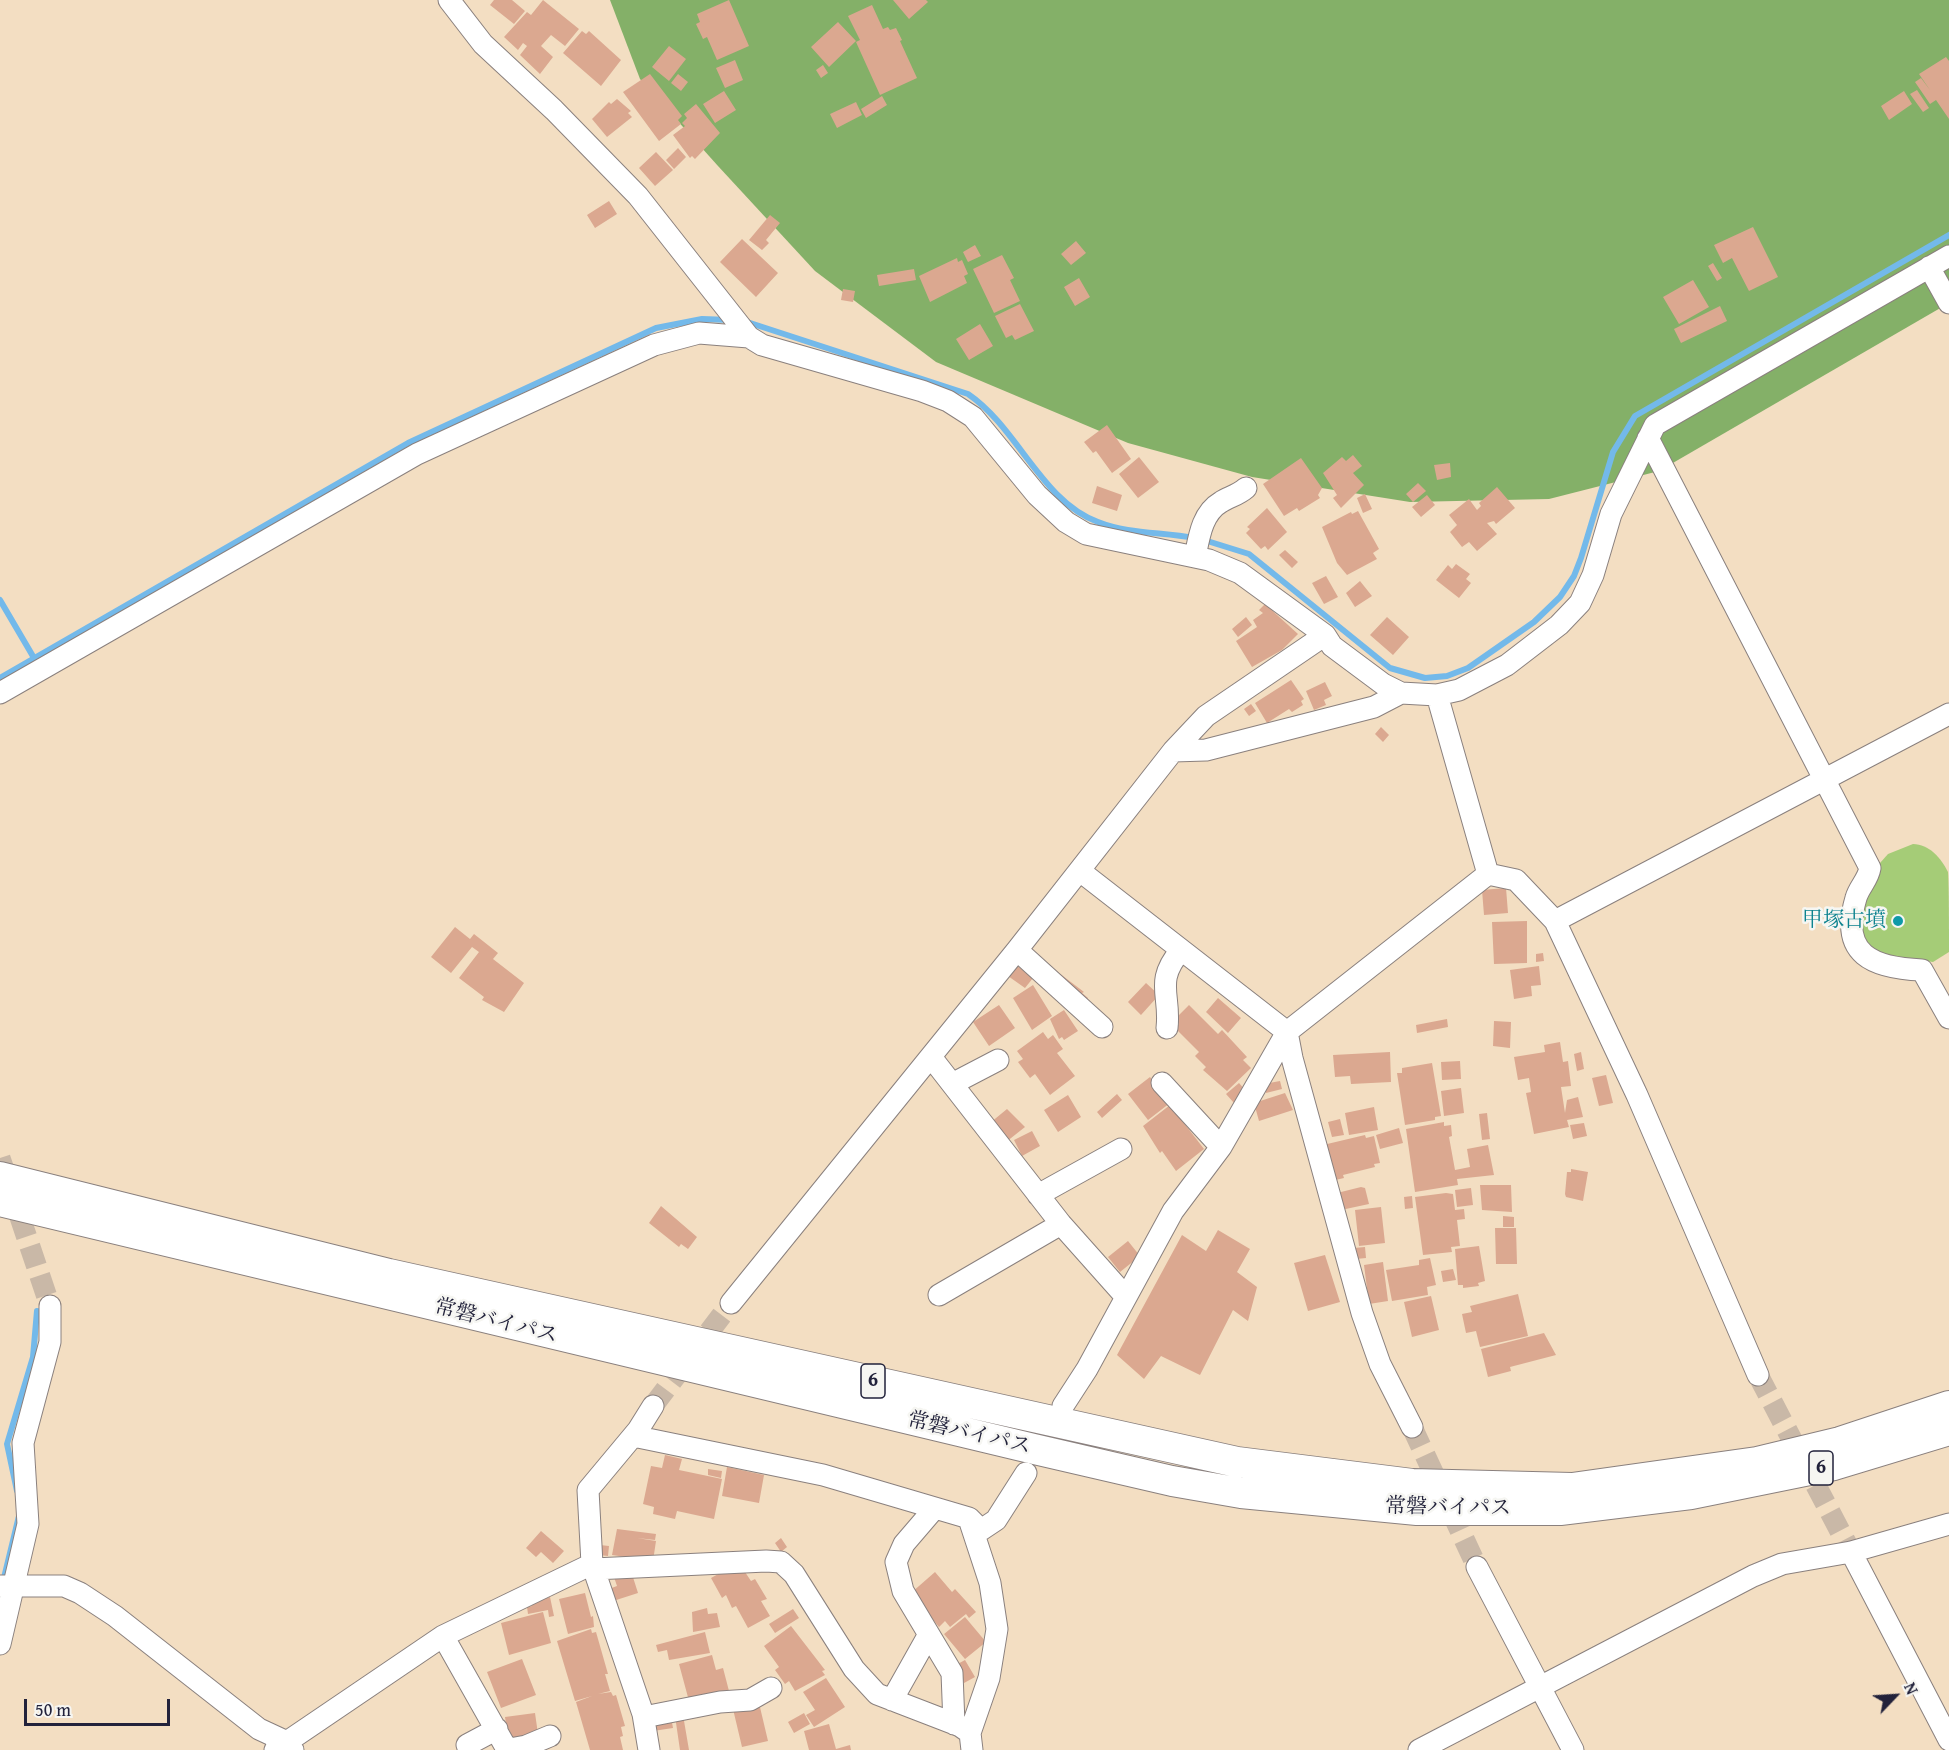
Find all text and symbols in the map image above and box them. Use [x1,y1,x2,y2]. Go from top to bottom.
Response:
place label: 甲塚古墳 [1802,908,1886,934]
marker: 甲塚古墳 [1891,914,1905,928]
street label: 常磐バイパス [432,1295,560,1349]
road number: 6 [861,1364,885,1398]
street label: 常磐バイパス [905,1408,1033,1460]
road number: 6 [1809,1451,1833,1485]
street label: 常磐バイパス [1385,1494,1511,1522]
north arrow [1865,1666,1925,1726]
text: N [1898,1678,1924,1698]
scale bar [27,1687,172,1725]
text: 50 m [35,1696,71,1723]

